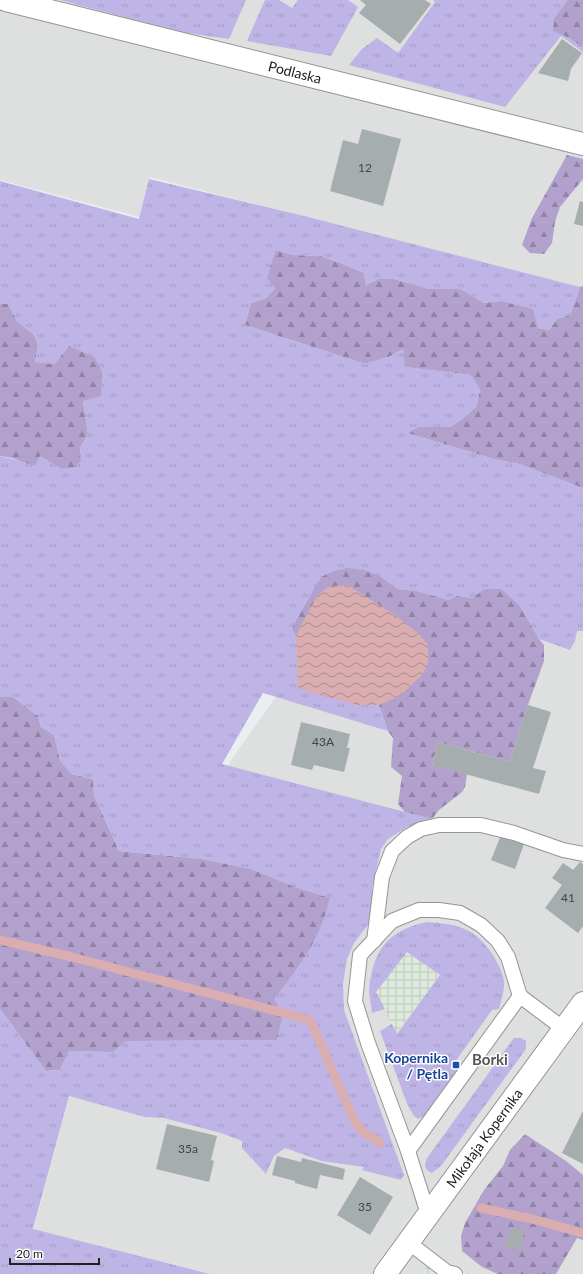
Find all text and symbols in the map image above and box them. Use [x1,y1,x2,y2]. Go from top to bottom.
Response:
street label: Podlaska [267,57,323,87]
house number: 12 [358,160,372,175]
house number: 43A [312,734,335,749]
house number: 41 [561,890,575,905]
place label: Kopernika / Pętla [384,1049,448,1082]
district label: Borki [472,1050,508,1068]
marker: Kopernika / Pętla [451,1060,461,1070]
street label: Mikołaja Kopernika [442,1085,526,1191]
house number: 35a [178,1141,198,1156]
house number: 35 [358,1199,372,1214]
scale bar [10,1240,99,1266]
text: 20 m [16,1246,43,1261]

